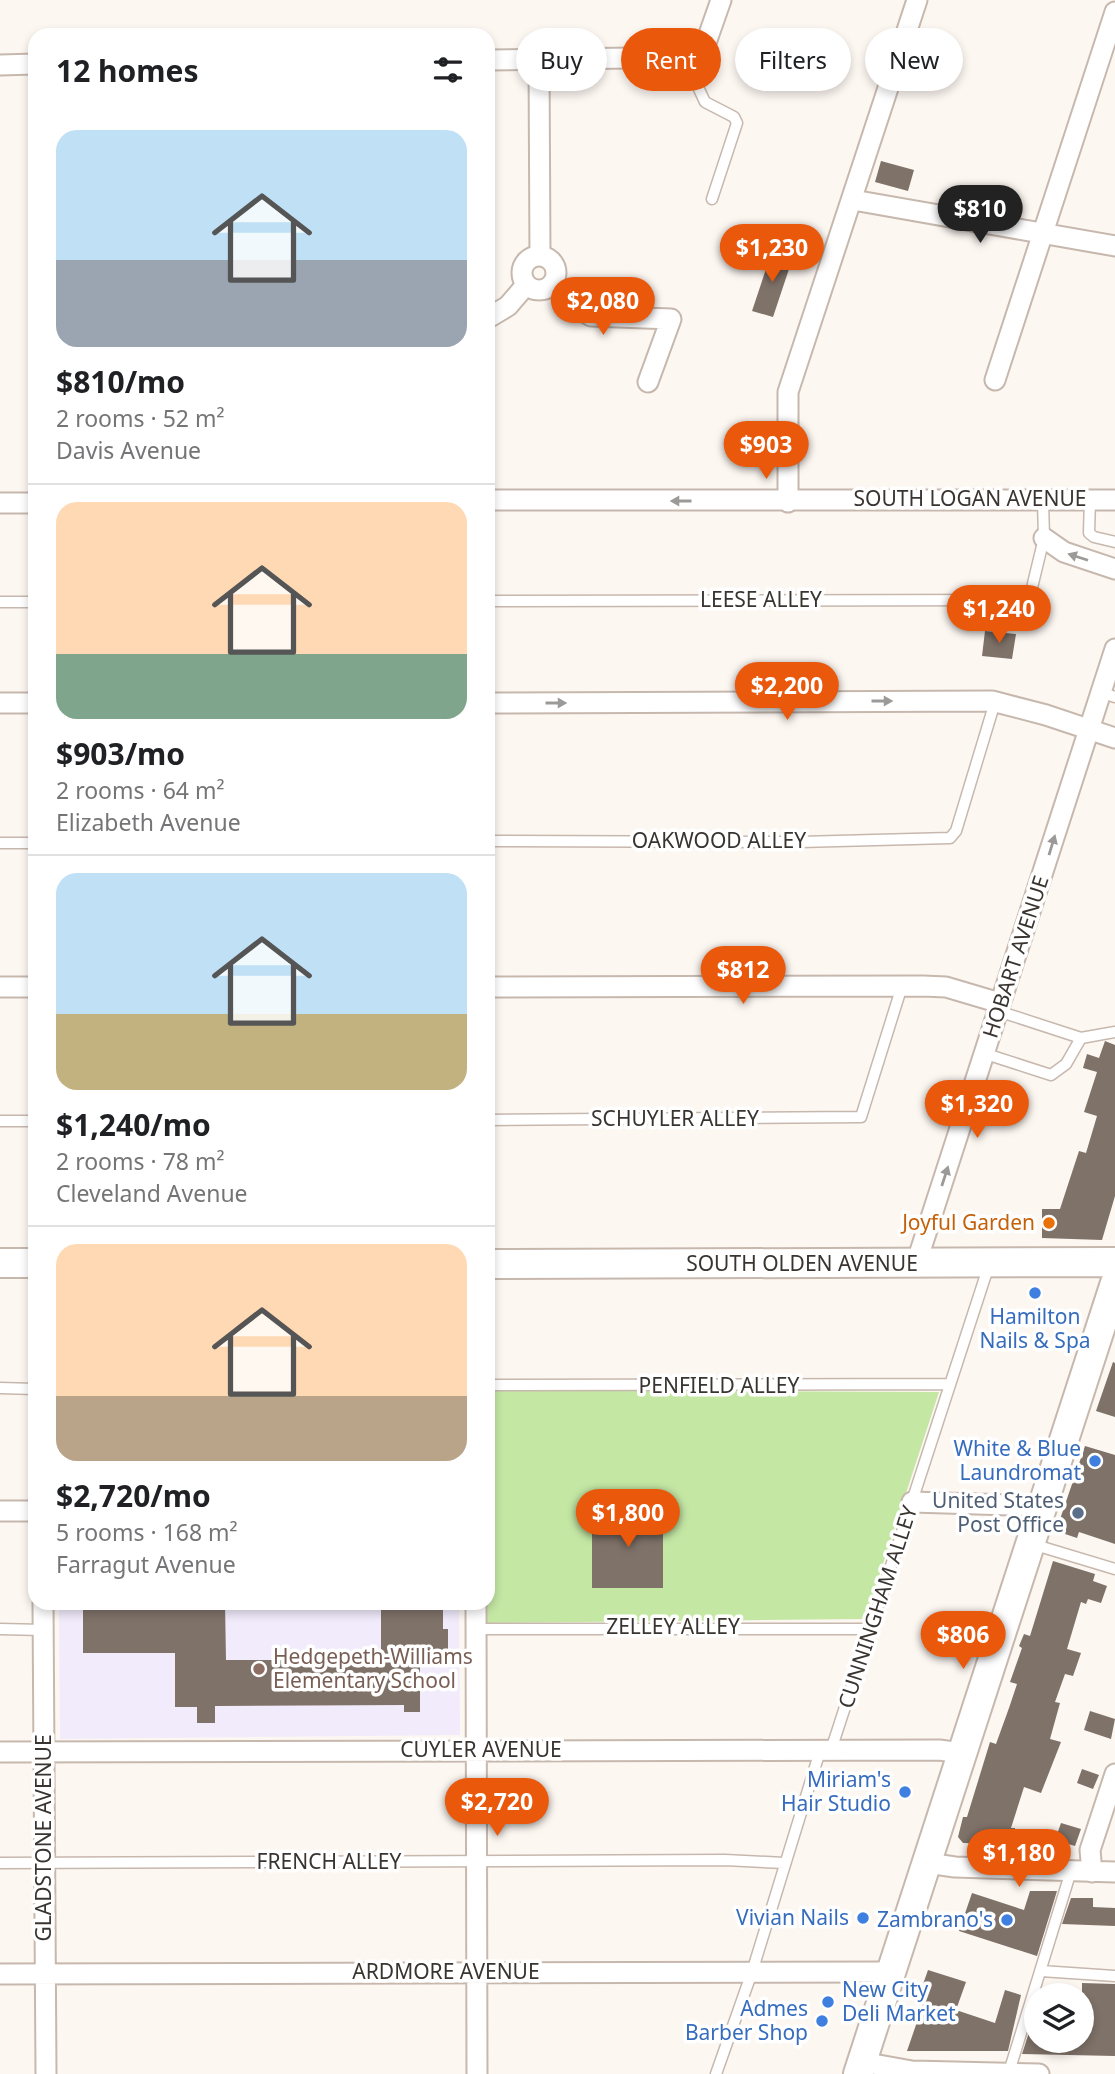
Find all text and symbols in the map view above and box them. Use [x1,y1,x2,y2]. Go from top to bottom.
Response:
chip: Buy [516,28,607,91]
chip: Rent [621,28,721,91]
chip: Filters [735,28,851,91]
chip: New [865,28,963,91]
text: 12 homes [56,50,199,91]
icon: filters [429,51,467,89]
icon: home [199,175,325,301]
pin: $810 [939,186,1021,245]
text: $810 [954,192,1006,224]
pin: $1,230 [715,224,829,284]
text: $1,230 [736,231,808,263]
pin: $2,080 [546,278,660,337]
text: $2,080 [567,284,639,316]
text: $810/mo [56,361,185,402]
text: 2 rooms · 52 m² [56,402,225,434]
pin: $903 [725,421,807,481]
text: $903 [740,428,792,460]
text: Davis Avenue [56,434,201,466]
street label: SOUTH LOGAN AVENUE [854,484,1086,512]
one-way arrow [670,495,692,507]
icon: home [199,547,325,673]
one-way arrow [1067,551,1088,562]
street label: LEESE ALLEY [700,585,822,613]
pin: $1,240 [942,586,1056,645]
text: $1,240 [963,592,1035,624]
pin: $2,200 [730,662,844,722]
text: $2,200 [751,669,823,701]
one-way arrow [871,695,893,707]
one-way arrow [546,698,568,709]
text: $903/mo [56,733,185,774]
text: 2 rooms · 64 m² [56,774,225,806]
text: Elizabeth Avenue [56,806,241,838]
street label: OAKWOOD ALLEY [632,826,806,854]
one-way arrow [1047,835,1058,856]
street label: HOBART AVENUE [976,872,1054,1041]
icon: home [199,918,325,1044]
pin: $812 [702,946,784,1006]
text: $812 [717,953,769,985]
pin: $1,320 [920,1080,1034,1140]
text: $1,320 [941,1087,1013,1119]
text: $1,240/mo [56,1104,211,1145]
street label: SCHUYLER ALLEY [591,1104,759,1132]
text: 2 rooms · 78 m² [56,1145,225,1177]
one-way arrow [940,1166,950,1187]
text: Cleveland Avenue [56,1177,248,1209]
place label: Joyful Garden [900,1208,1035,1236]
marker: Joyful Garden [1041,1215,1057,1231]
street label: SOUTH OLDEN AVENUE [686,1249,918,1277]
marker: Hamilton Nails & Spa [1027,1285,1043,1301]
icon: home [199,1289,325,1415]
place label: Hamilton Nails & Spa [979,1302,1091,1354]
street label: PENFIELD ALLEY [639,1371,800,1399]
place label: White & Blue Laundromat [953,1434,1081,1486]
marker: White & Blue Laundromat [1087,1453,1103,1469]
text: $2,720/mo [56,1475,211,1516]
place label: United States Post Office [932,1486,1064,1538]
pin: $1,800 [571,1490,685,1549]
text: $1,800 [592,1496,664,1528]
street label: CUNNINGHAM ALLEY [831,1502,923,1712]
marker: United States Post Office [1070,1505,1086,1521]
text: 5 rooms · 168 m² [56,1516,238,1548]
text: Farragut Avenue [56,1548,236,1580]
street label: ZELLEY ALLEY [606,1612,740,1640]
pin: $806 [922,1612,1004,1671]
text: $806 [937,1618,989,1650]
place label: Hedgepeth-Williams Elementary School [273,1642,473,1694]
marker: Hedgepeth-Williams Elementary School [251,1661,267,1677]
street label: GLADSTONE AVENUE [29,1734,57,1942]
street label: CUYLER AVENUE [400,1735,562,1763]
place label: Miriam's Hair Studio [781,1765,891,1817]
pin: $2,720 [440,1778,554,1838]
marker: Miriam's Hair Studio [897,1784,913,1800]
text: $2,720 [461,1785,533,1817]
pin: $1,180 [962,1829,1076,1889]
text: $1,180 [983,1836,1055,1868]
street label: FRENCH ALLEY [257,1847,402,1875]
place label: Vivian Nails [736,1903,849,1931]
place label: Zambrano's [877,1905,993,1933]
marker: Vivian Nails [855,1910,871,1926]
marker: Zambrano's [999,1912,1015,1928]
street label: ARDMORE AVENUE [352,1957,540,1985]
place label: New City Deli Market [842,1975,956,2027]
map controls [1024,1983,1094,2053]
button: layers [1024,1983,1094,2053]
place label: Admes Barber Shop [685,1994,808,2046]
marker: New City Deli Market [820,1994,836,2010]
marker: Admes Barber Shop [814,2013,830,2029]

